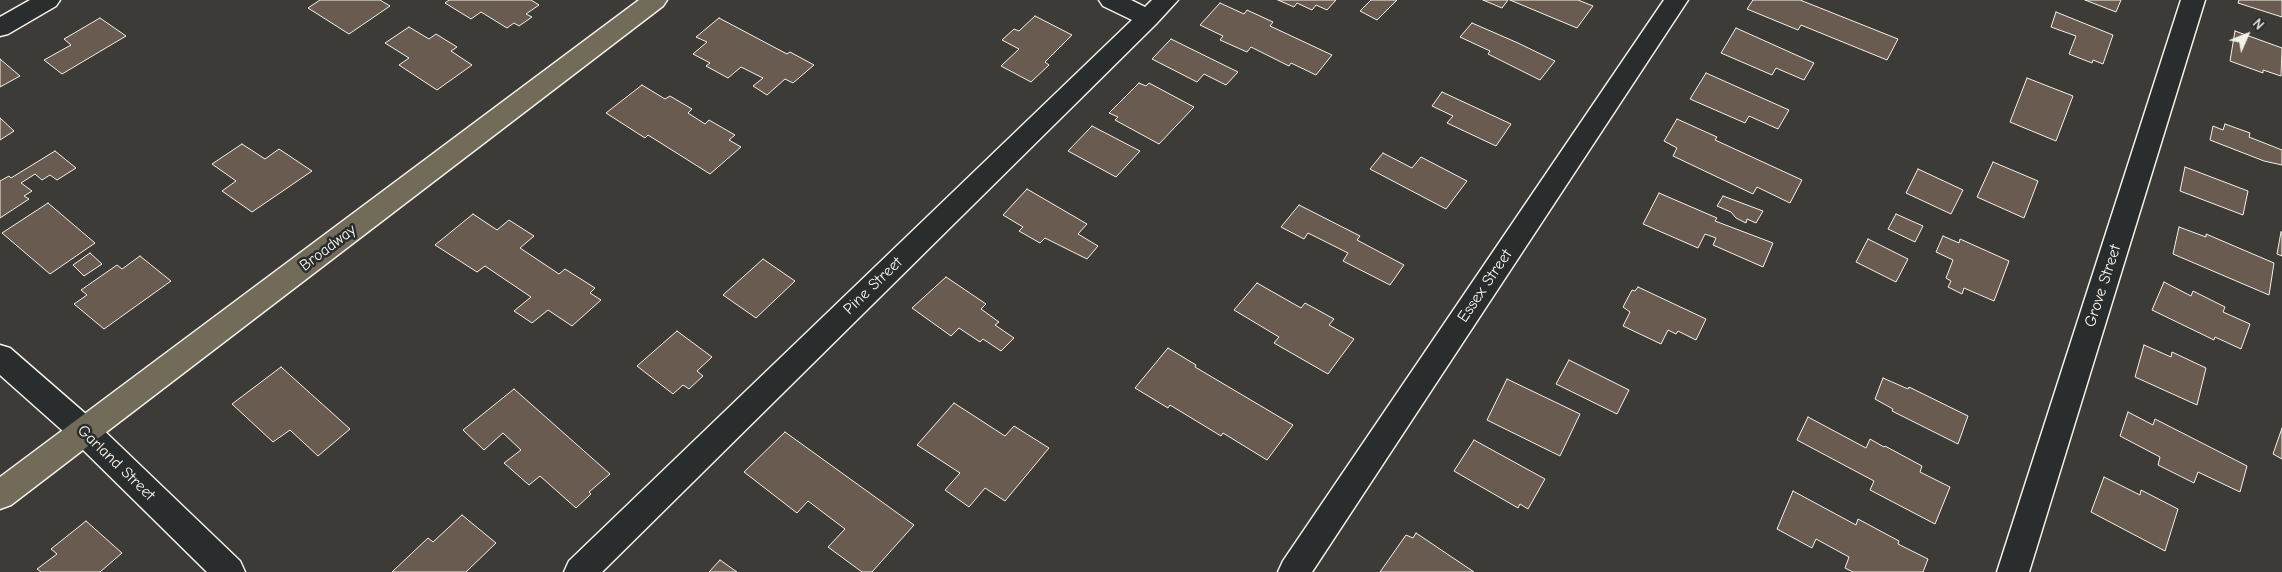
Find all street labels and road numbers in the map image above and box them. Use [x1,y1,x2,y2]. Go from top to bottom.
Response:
street label: Broadway [296,221,360,275]
street label: Grove Street [2081,242,2125,330]
street label: Essex Street [1454,246,1516,326]
street label: Pine Street [839,253,907,319]
street label: Garland Street [73,421,159,505]

